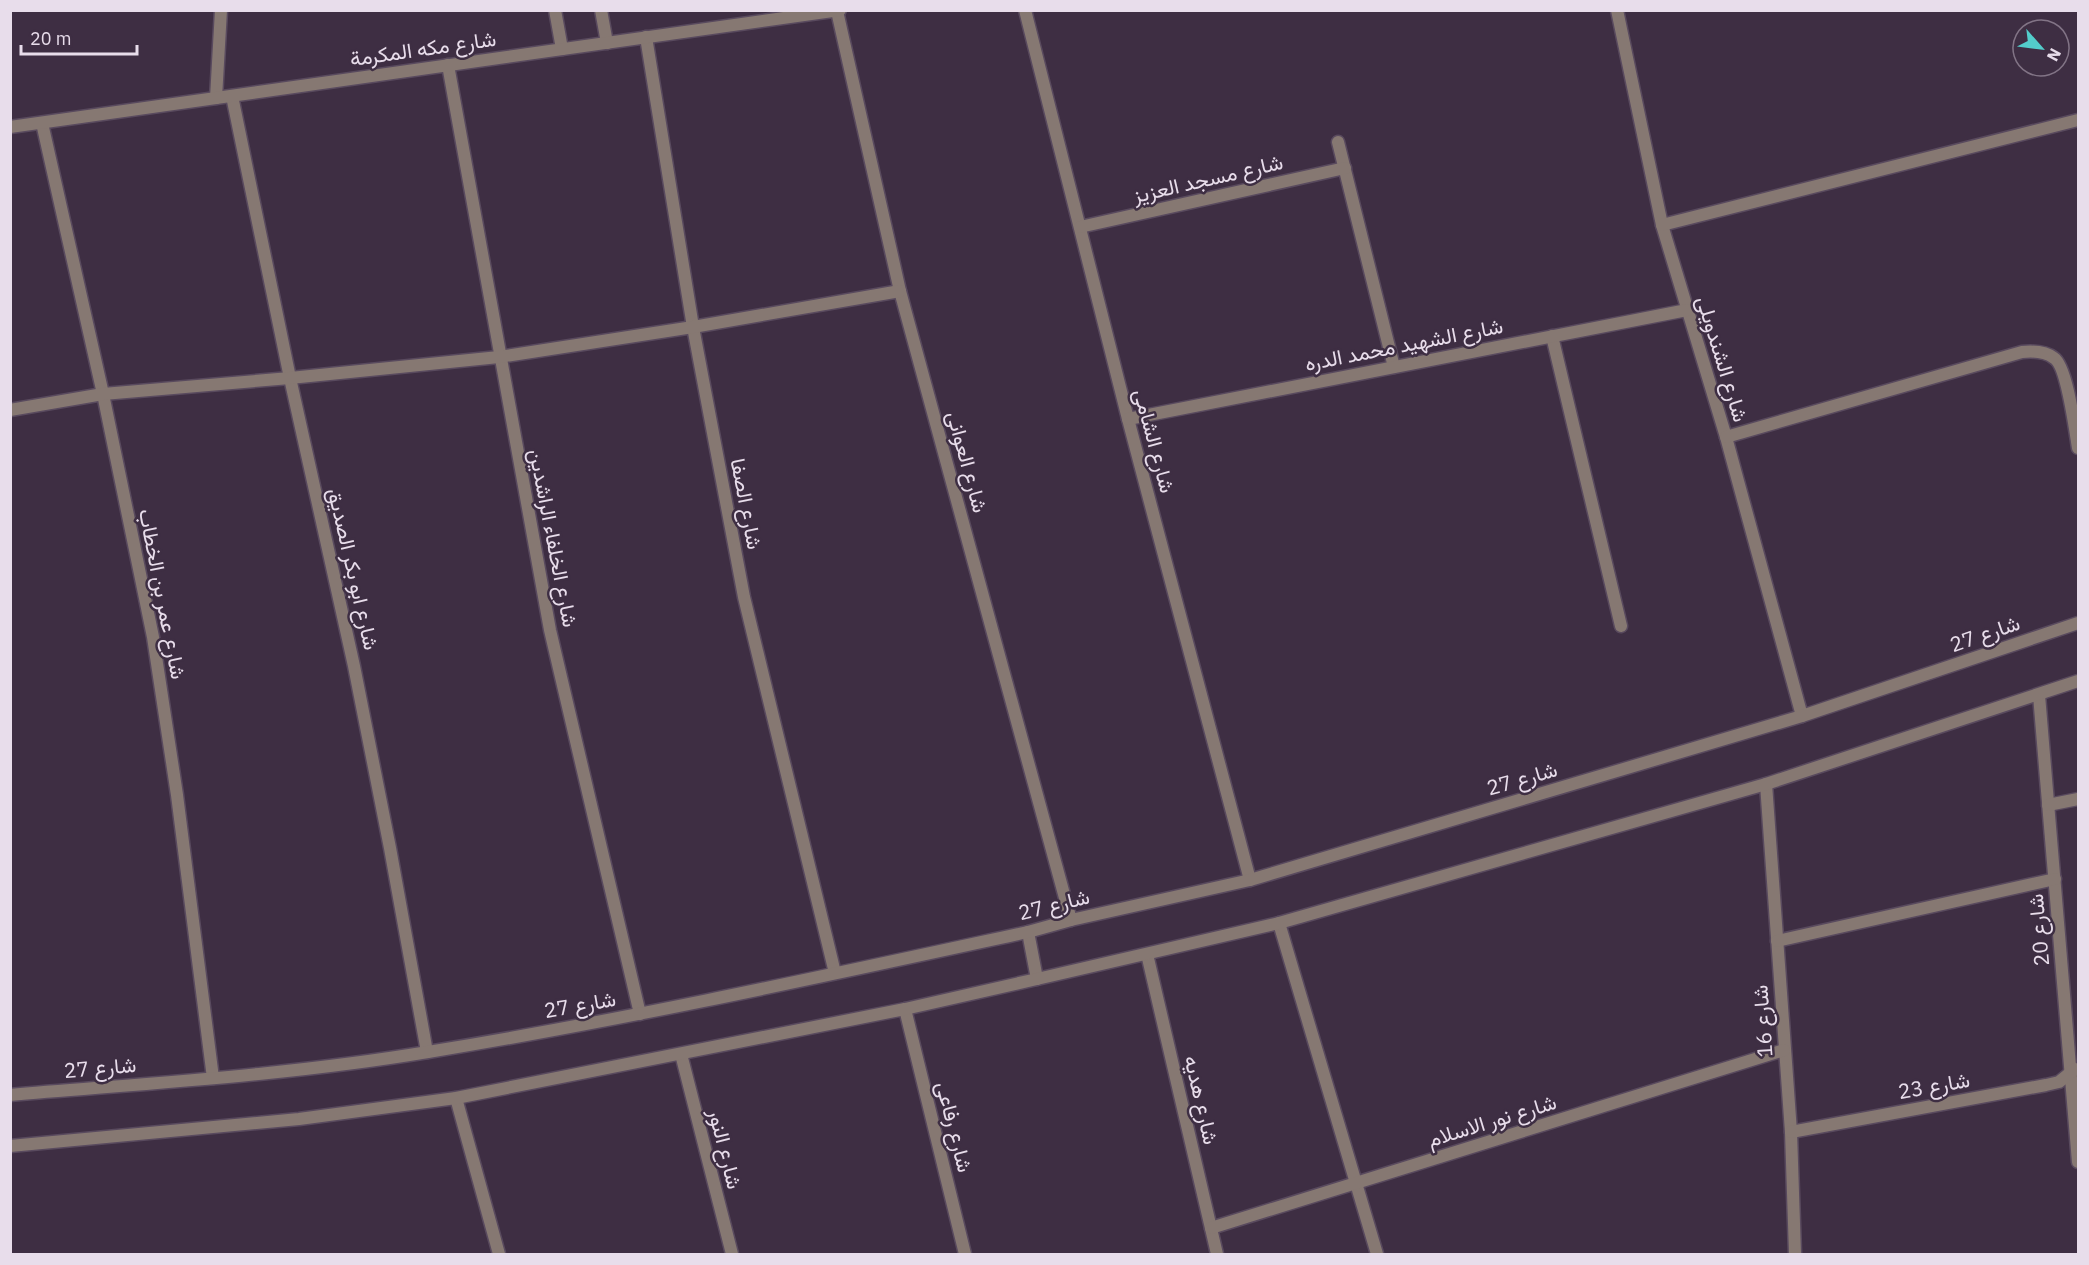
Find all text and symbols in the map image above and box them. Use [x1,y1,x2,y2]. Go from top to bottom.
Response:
scale bar [21,18,136,56]
north arrow [2011,18,2071,78]
street label: شارع مكه المكرمة [348,24,498,73]
text: 20 m [30,27,72,50]
text: N [2043,45,2066,65]
street label: شارع مسجد العزيز [1129,147,1286,210]
street label: شارع الشندويلى [1690,292,1755,425]
street label: شارع الشهيد محمد الدره [1302,311,1505,378]
street label: شارع الشامى [1127,386,1182,496]
street label: شارع العوانى [940,408,995,516]
street label: شارع الخلفاء الراشدين [522,446,585,630]
street label: شارع الصفا [723,456,770,552]
street label: شارع ابو بكر الصديق [321,485,386,653]
street label: شارع عمر بن الخطاب [132,506,193,681]
street label: شارع 27 [1946,608,2024,659]
street label: شارع 27 [1483,755,1561,802]
street label: شارع 27 [1015,882,1093,927]
street label: شارع 20 [2021,893,2056,967]
street label: شارع 27 [542,984,618,1025]
street label: شارع 16 [1746,984,1779,1058]
street label: شارع 27 [63,1050,137,1085]
street label: شارع هديه [1177,1053,1226,1147]
street label: شارع 23 [1896,1065,1972,1106]
street label: شارع رفاعى [929,1078,980,1175]
street label: شارع نور الاسلام [1424,1087,1560,1154]
street label: شارع النور [701,1105,749,1192]

